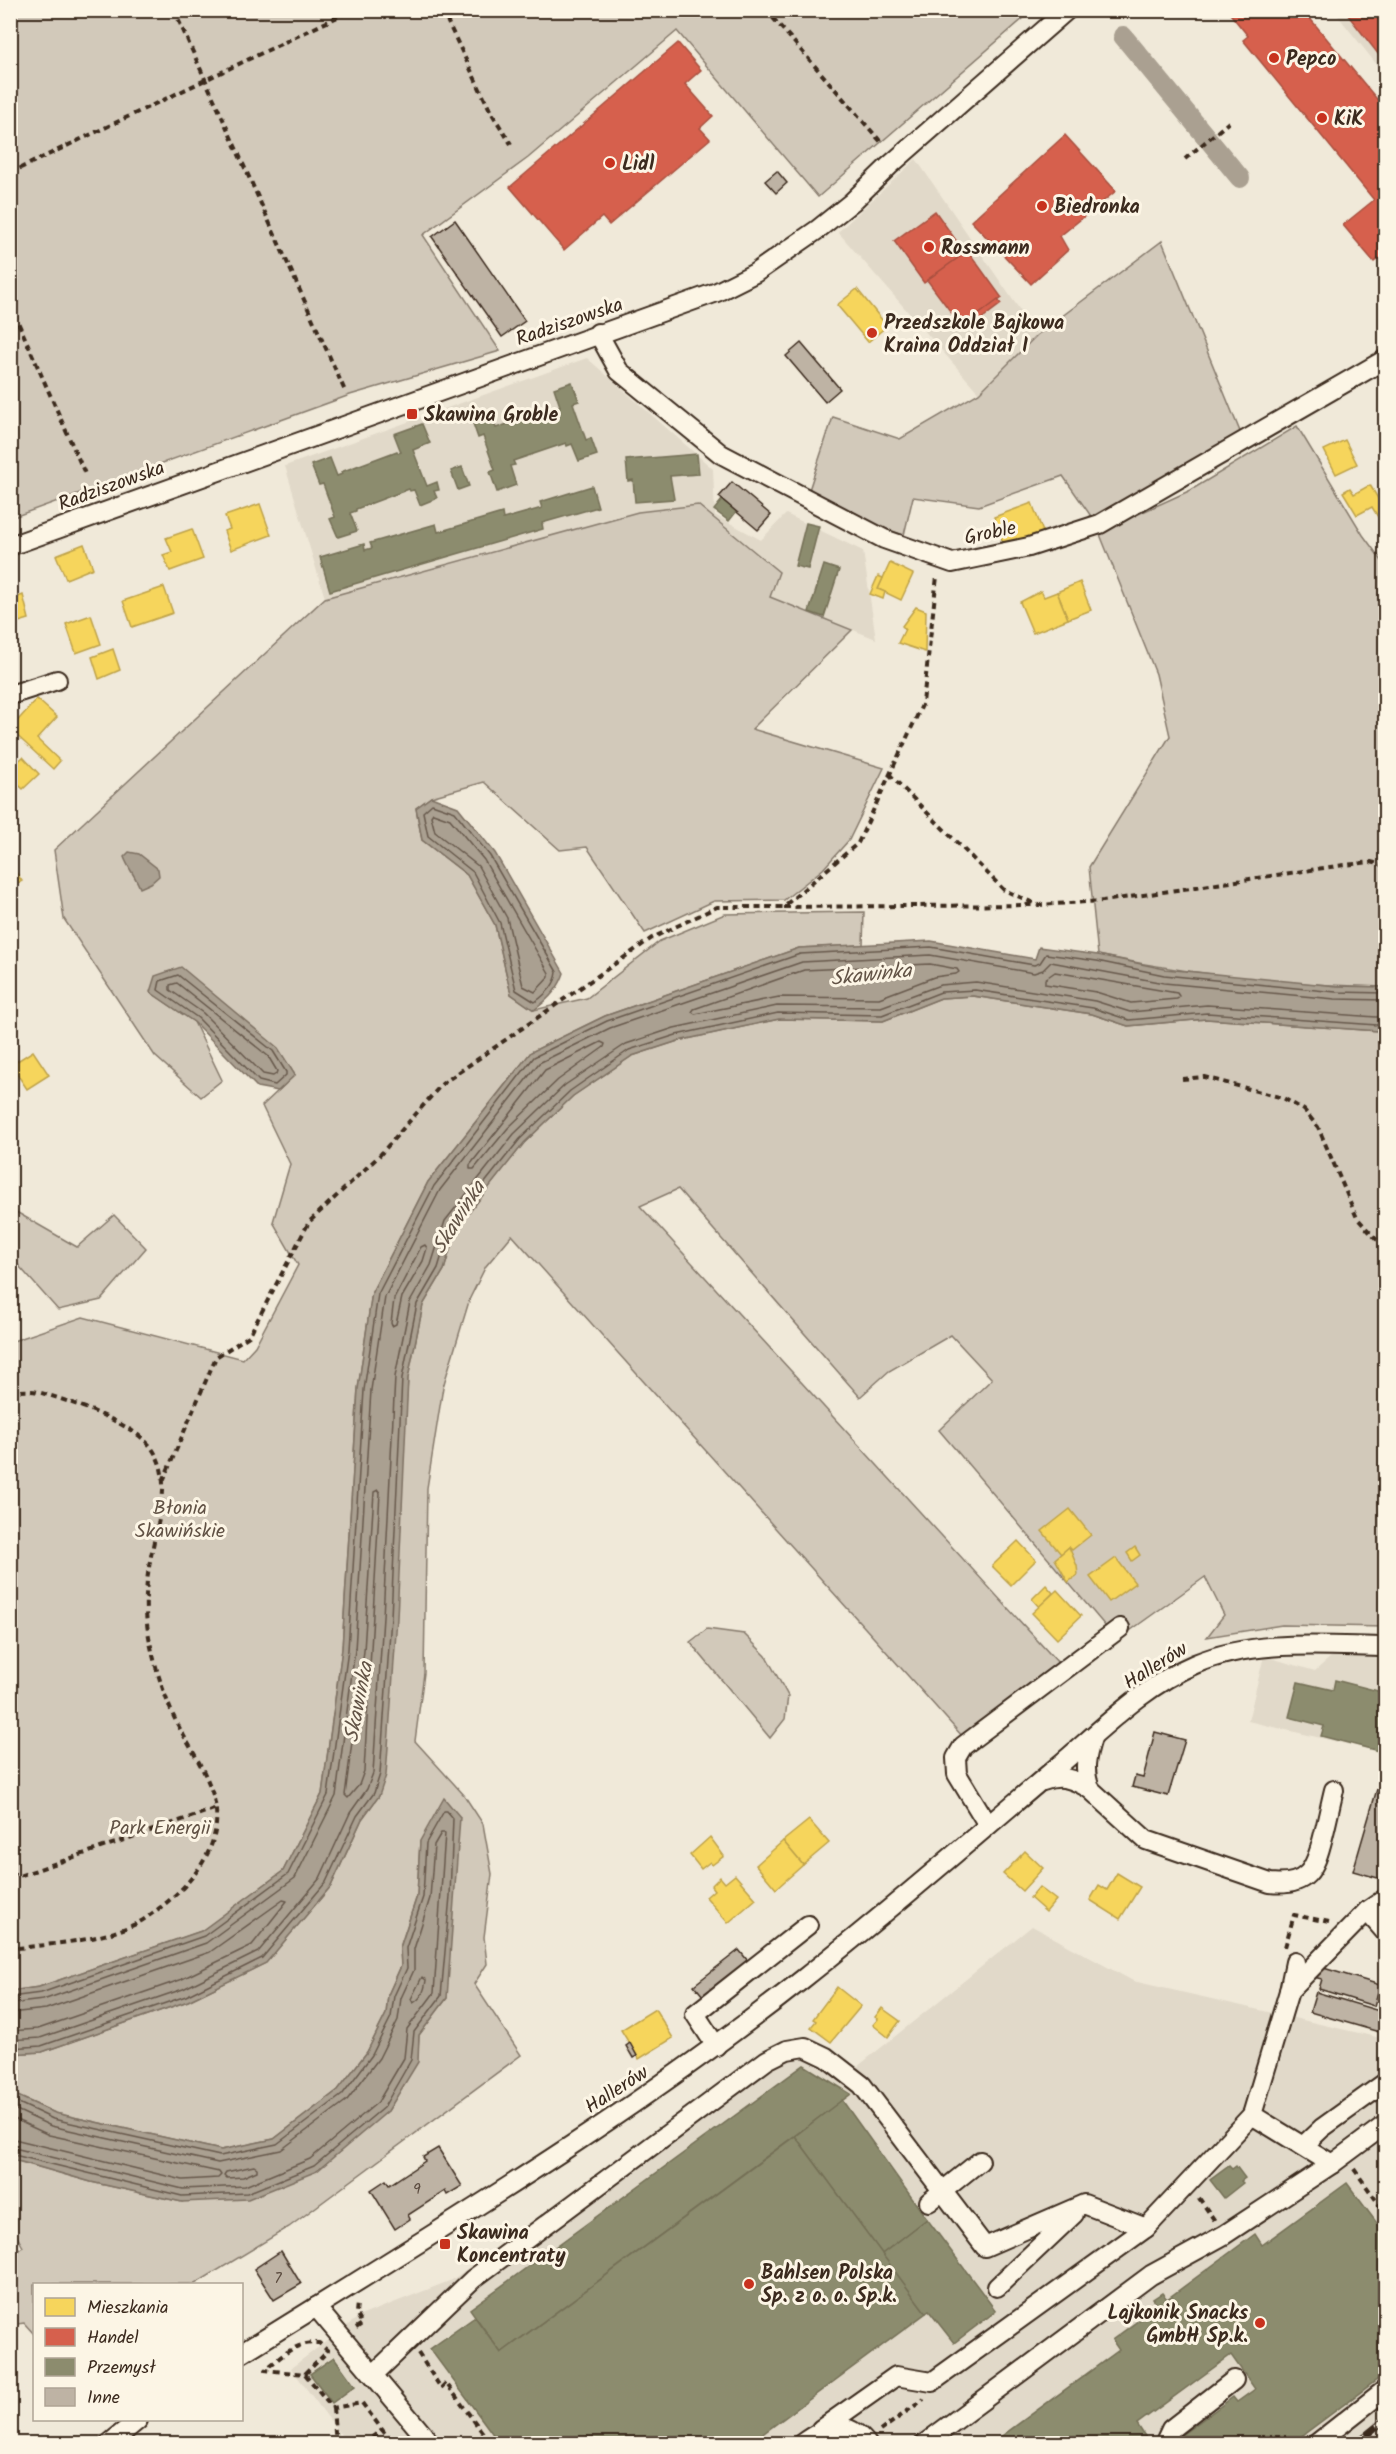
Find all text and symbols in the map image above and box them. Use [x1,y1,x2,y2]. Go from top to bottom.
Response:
place label: Pepco [1286,44,1336,76]
marker: Pepco [1267,51,1281,65]
place label: KiK [1334,104,1363,136]
marker: KiK [1315,111,1329,125]
place label: Lidl [622,149,655,181]
marker: Lidl [603,156,617,170]
place label: Biedronka [1054,192,1140,224]
marker: Biedronka [1035,199,1049,213]
place label: Rossmann [941,233,1030,265]
marker: Rossmann [922,240,936,254]
street label: Radziszowska [512,290,628,356]
place label: Przedszkole Bajkowa Kraina Oddział I [884,308,1064,363]
marker: Przedszkole Bajkowa Kraina Oddział I [865,326,879,340]
place label: Skawina Groble [424,400,558,432]
marker: Skawina Groble [405,407,419,421]
street label: Radziszowska [54,453,170,521]
street label: Groble [962,513,1019,555]
water label: Skawinka [829,955,914,996]
water label: Skawinka [424,1174,495,1261]
park label: Błonia Skawińskie [135,1493,225,1548]
street label: Hallerów [1118,1634,1195,1699]
water label: Skawinka [336,1658,384,1745]
park label: Park Energii [109,1813,212,1845]
street label: Hallerów [579,2058,656,2123]
house number: 9 [413,2177,421,2202]
place label: Skawina Koncentraty [457,2218,566,2273]
marker: Skawina Koncentraty [438,2237,452,2251]
place label: Bahlsen Polska Sp. z o. o. Sp.k. [761,2258,897,2313]
house number: 7 [274,2266,282,2291]
marker: Bahlsen Polska Sp. z o. o. Sp.k. [742,2277,756,2291]
legend [33,2283,243,2421]
text: Mieszkania [87,2294,168,2323]
place label: Lajkonik Snacks GmbH Sp.k. [1108,2298,1249,2353]
marker: Lajkonik Snacks GmbH Sp.k. [1253,2316,1267,2330]
text: Handel [87,2324,139,2353]
text: Przemysł [87,2354,156,2383]
text: Inne [87,2384,120,2413]

